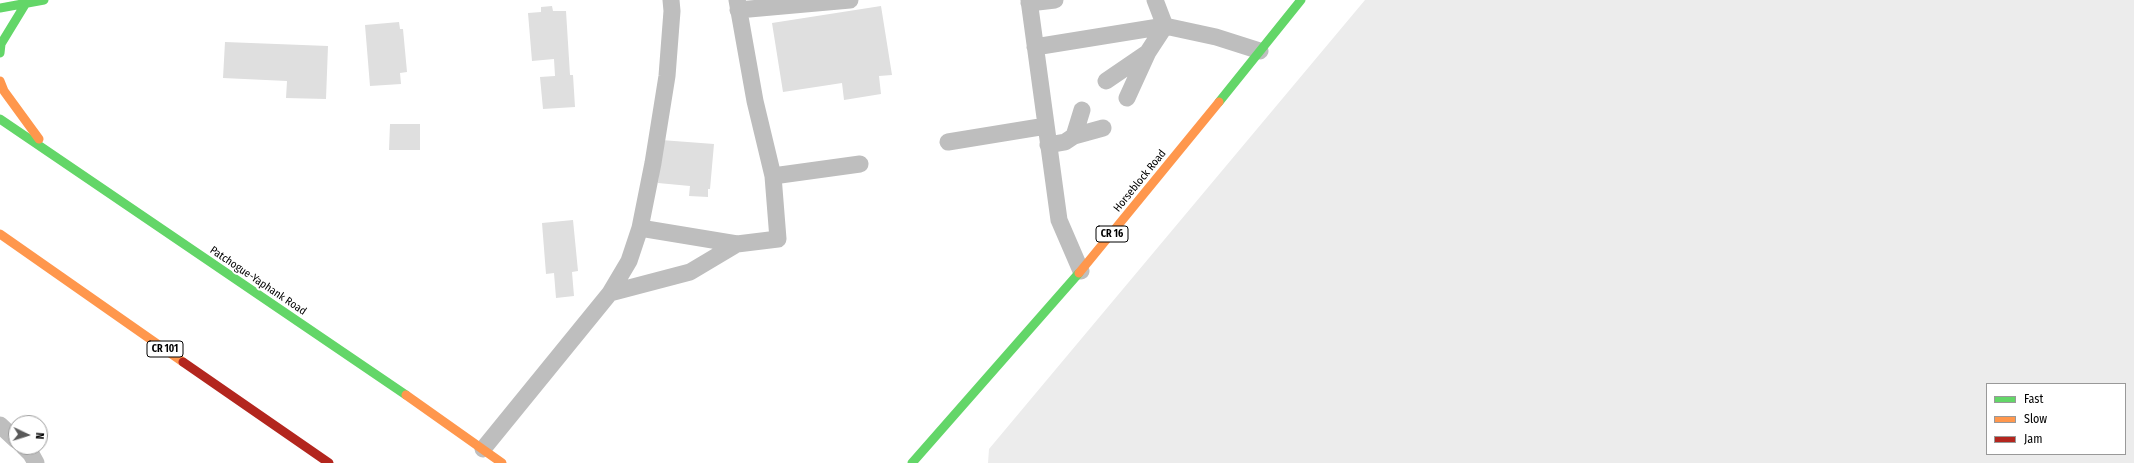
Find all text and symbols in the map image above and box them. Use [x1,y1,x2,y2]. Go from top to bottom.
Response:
street label: Horseblock Road [1111,147,1169,215]
road number: CR 16 [1096,226,1128,242]
street label: Patchogue-Yaphank Road [207,244,309,318]
road number: CR 101 [147,341,183,357]
legend [1986,383,2126,455]
text: Fast [2024,392,2043,406]
text: Slow [2024,412,2047,426]
north arrow [8,415,48,455]
text: N [33,432,46,440]
text: Jam [2024,432,2042,446]

